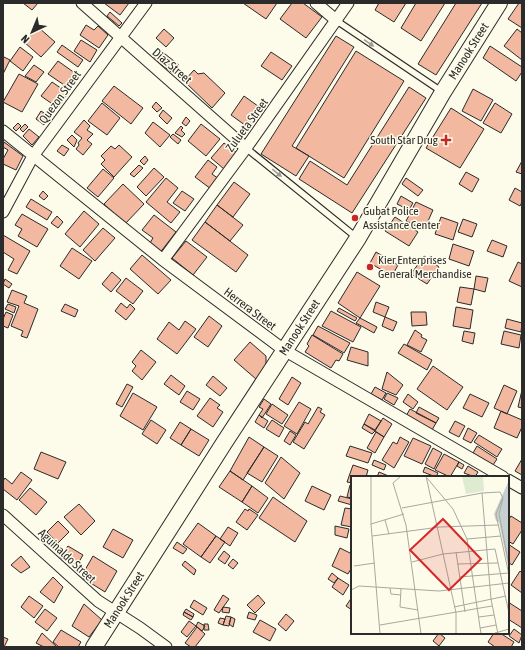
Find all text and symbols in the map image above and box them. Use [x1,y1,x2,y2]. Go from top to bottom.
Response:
north arrow [12,12,52,52]
street label: Manook Street [446,20,492,82]
text: N [19,33,32,46]
one-way arrow [364,39,374,47]
street label: Diaz Street [150,45,195,87]
street label: Quezon Street [36,67,84,126]
street label: Zulueta Street [223,95,271,154]
place label: South Star Drug [370,133,439,147]
marker: South Star Drug [441,135,451,145]
one-way arrow [271,168,282,177]
place label: Gubat Police Assistance Center [363,204,440,232]
marker: Gubat Police Assistance Center [350,213,360,223]
place label: Kier Enterprises General Merchandise [378,253,472,281]
marker: Kier Enterprises General Merchandise [365,262,375,272]
street label: Herrera Street [221,285,279,334]
street label: Manook Street [276,296,323,358]
inset map [351,476,509,634]
street label: Aguinaldo Street [35,526,99,587]
street label: Manook Street [101,569,147,631]

